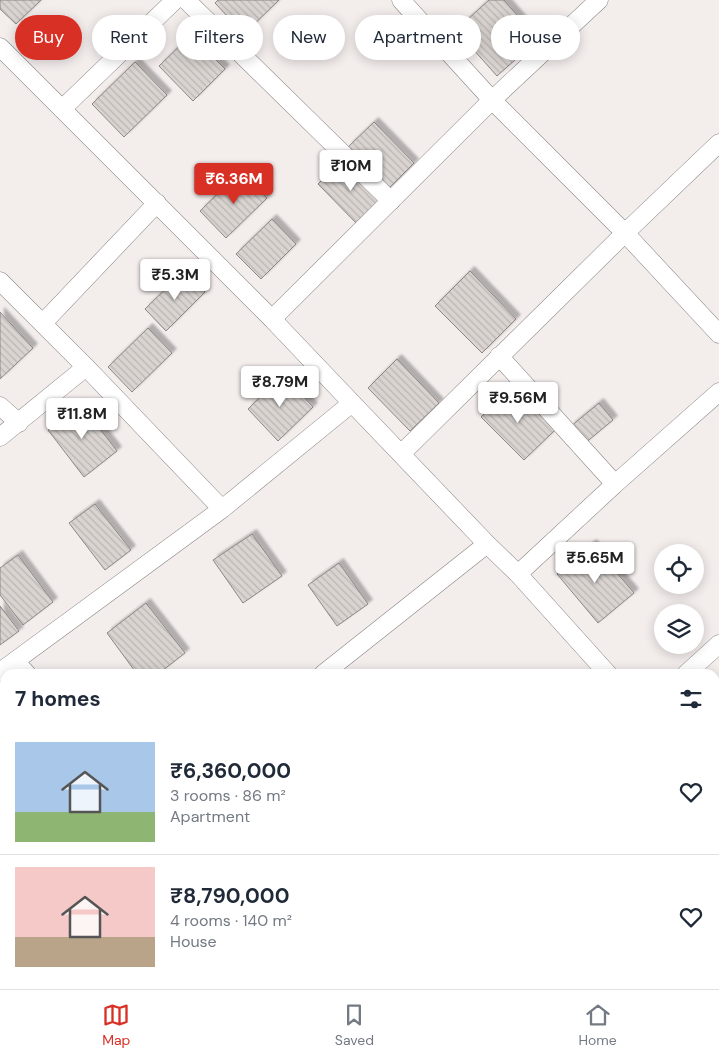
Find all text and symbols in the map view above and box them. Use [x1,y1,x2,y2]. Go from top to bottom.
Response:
chip: Buy [15,15,82,60]
chip: Rent [92,15,166,60]
chip: Filters [176,15,263,60]
chip: New [273,15,345,60]
chip: Apartment [355,15,481,60]
chip: House [491,15,580,60]
pin: ₹10M [321,150,381,192]
text: ₹10M [330,155,372,176]
pin: ₹6.36M [193,162,275,205]
text: ₹6.36M [205,168,263,189]
pin: ₹5.3M [140,258,210,301]
text: ₹5.3M [151,264,199,285]
pin: ₹8.79M [239,366,321,408]
text: ₹8.79M [252,371,308,392]
pin: ₹9.56M [477,382,559,424]
text: ₹9.56M [489,387,547,408]
pin: ₹11.8M [41,398,123,440]
text: ₹11.8M [57,403,107,424]
pin: ₹5.65M [554,542,636,584]
map controls [654,544,704,654]
button: locate [654,544,704,594]
text: ₹5.65M [566,547,624,568]
button: layers [654,604,704,654]
text: 7 homes [15,685,101,713]
icon: filters [677,685,705,713]
text: ₹6,360,000 [170,757,291,785]
icon: home [55,762,115,822]
icon: heart [677,778,705,806]
text: 3 rooms · 86 m² [170,785,286,806]
text: Apartment [170,806,250,827]
text: ₹8,790,000 [170,882,289,910]
icon: home [55,887,115,947]
icon: heart [677,903,705,931]
text: 4 rooms · 140 m² [170,910,292,931]
text: House [170,931,217,952]
tab: Map [102,1001,130,1049]
tab: Saved [335,1001,374,1049]
tab: Home [578,1001,617,1049]

